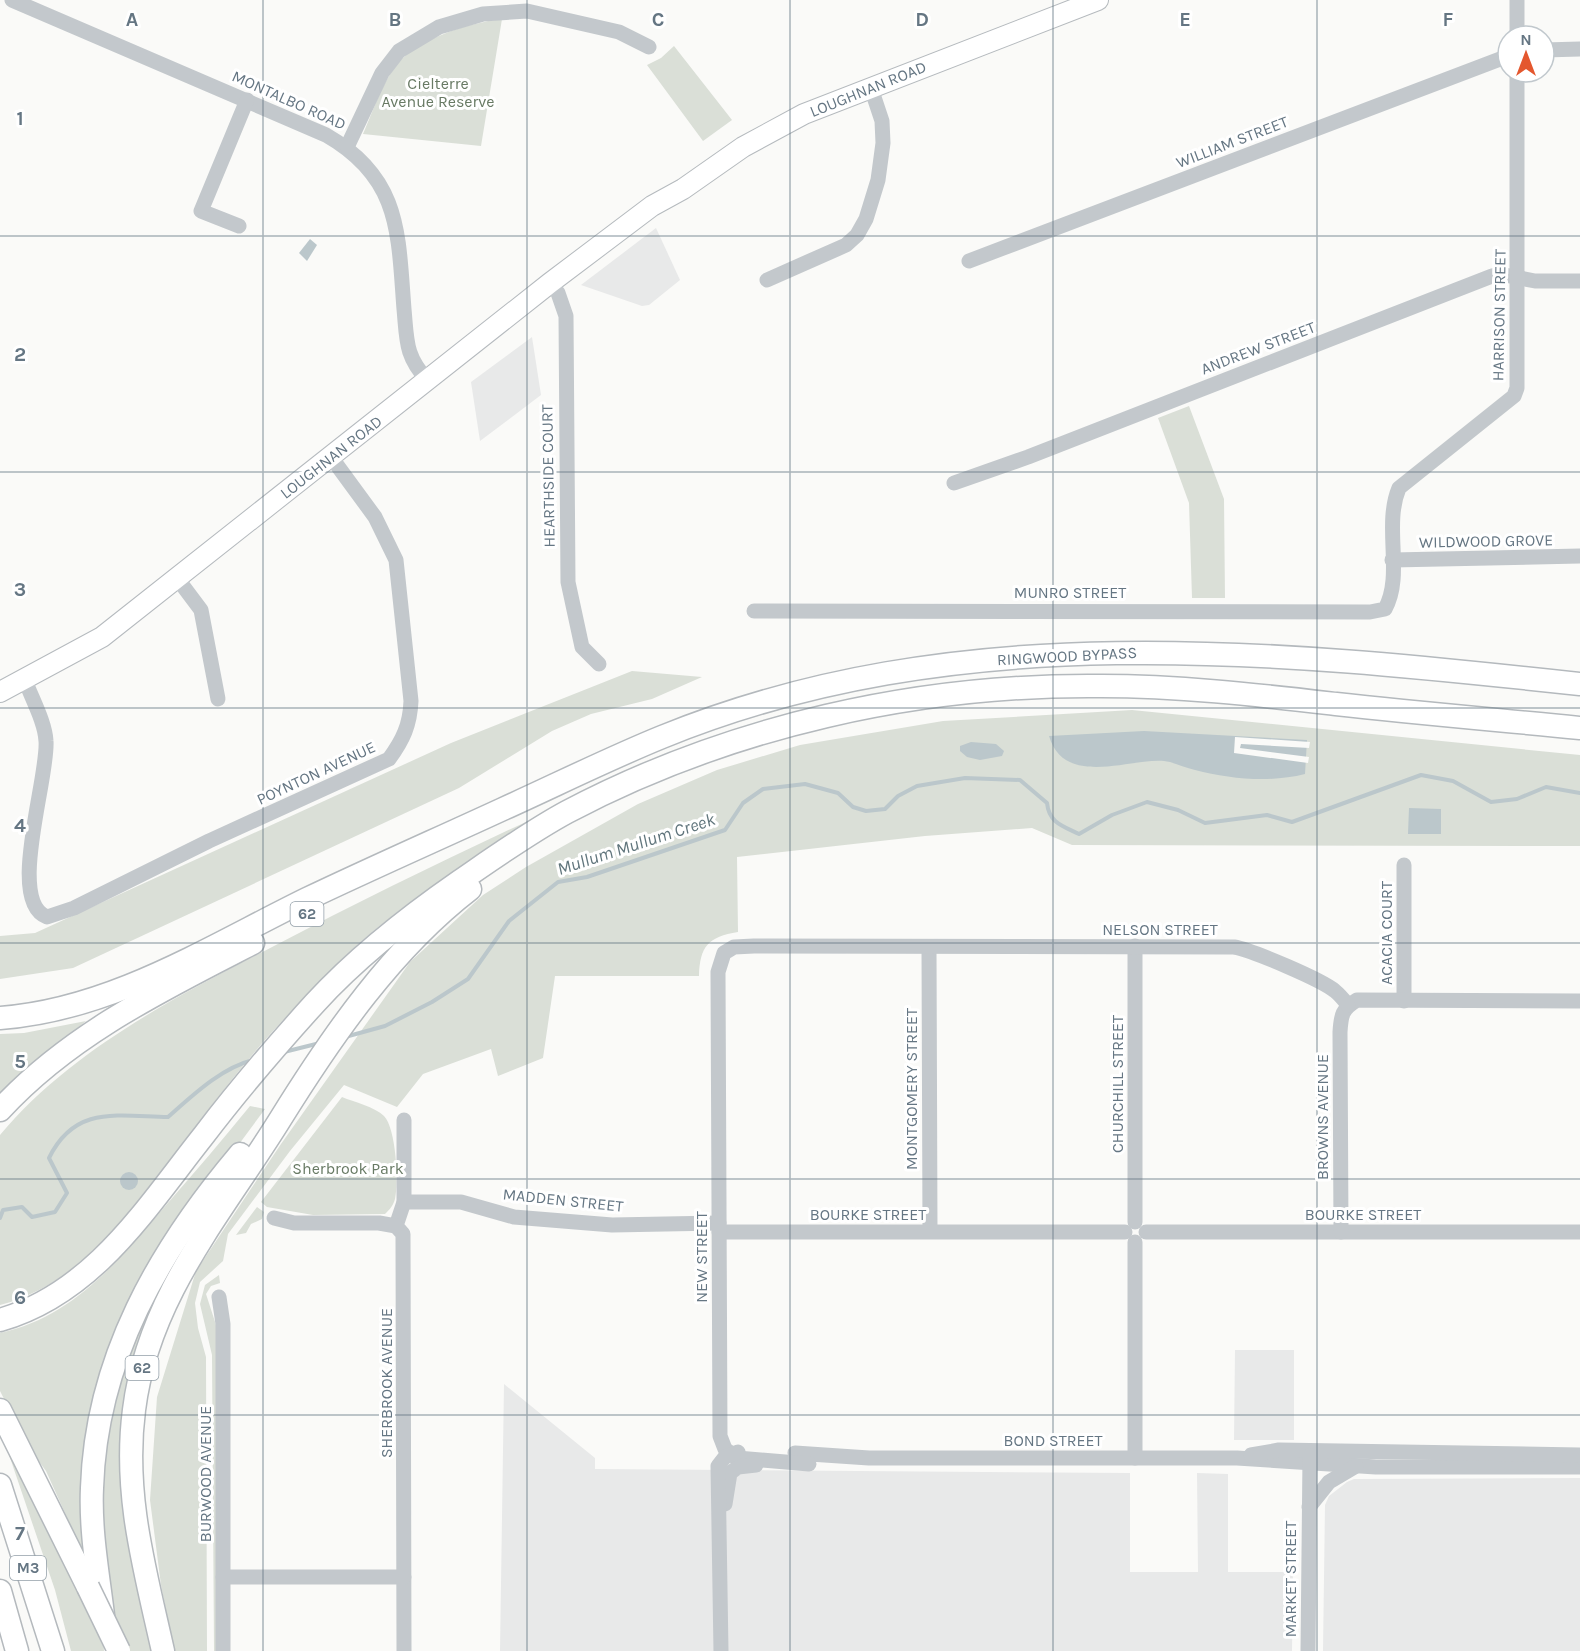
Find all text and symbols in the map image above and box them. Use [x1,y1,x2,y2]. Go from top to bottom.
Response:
text: A [126,8,139,31]
text: B [389,8,401,31]
text: C [652,8,664,31]
text: D [915,8,929,31]
text: E [1179,8,1191,31]
text: F [1443,8,1454,31]
north arrow [1496,24,1556,84]
text: N [1520,30,1532,49]
street label: LOUGHNAN ROAD [807,57,929,121]
street label: MONTALBO ROAD [229,66,349,134]
park label: Cielterre Avenue Reserve [381,74,495,111]
text: 1 [16,107,24,130]
street label: WILLIAM STREET [1173,112,1291,172]
street label: HARRISON STREET [1488,249,1510,381]
street label: ANDREW STREET [1198,317,1318,379]
text: 2 [14,343,26,366]
street label: HEARTHSIDE COURT [537,404,559,548]
street label: LOUGHNAN ROAD [276,411,386,503]
street label: WILDWOOD GROVE [1419,530,1553,552]
text: 3 [14,578,26,601]
street label: MUNRO STREET [1014,583,1126,602]
street label: RINGWOOD BYPASS [996,643,1138,669]
street label: POYNTON AVENUE [254,737,378,809]
water label: Mullum Mullum Creek [554,808,719,880]
text: 4 [14,814,26,837]
street label: ACACIA COURT [1377,881,1396,985]
road number: 62 [290,902,324,926]
street label: NELSON STREET [1102,920,1218,939]
street label: MONTGOMERY STREET [902,1008,921,1170]
street label: CHURCHILL STREET [1108,1015,1127,1153]
text: 5 [14,1050,26,1073]
street label: BROWNS AVENUE [1313,1054,1332,1180]
park label: Sherbrook Park [292,1159,404,1178]
street label: MADDEN STREET [502,1184,624,1216]
street label: BOURKE STREET [810,1205,926,1224]
street label: BOURKE STREET [1305,1205,1421,1224]
street label: NEW STREET [692,1211,711,1303]
text: 6 [14,1286,26,1309]
street label: SHERBROOK AVENUE [377,1308,396,1458]
road number: 62 [126,1356,158,1380]
street label: BURWOOD AVENUE [196,1406,215,1542]
street label: BOND STREET [1003,1431,1103,1450]
street label: MARKET STREET [1281,1521,1300,1637]
text: 7 [15,1522,25,1545]
road number: M3 [10,1556,46,1580]

